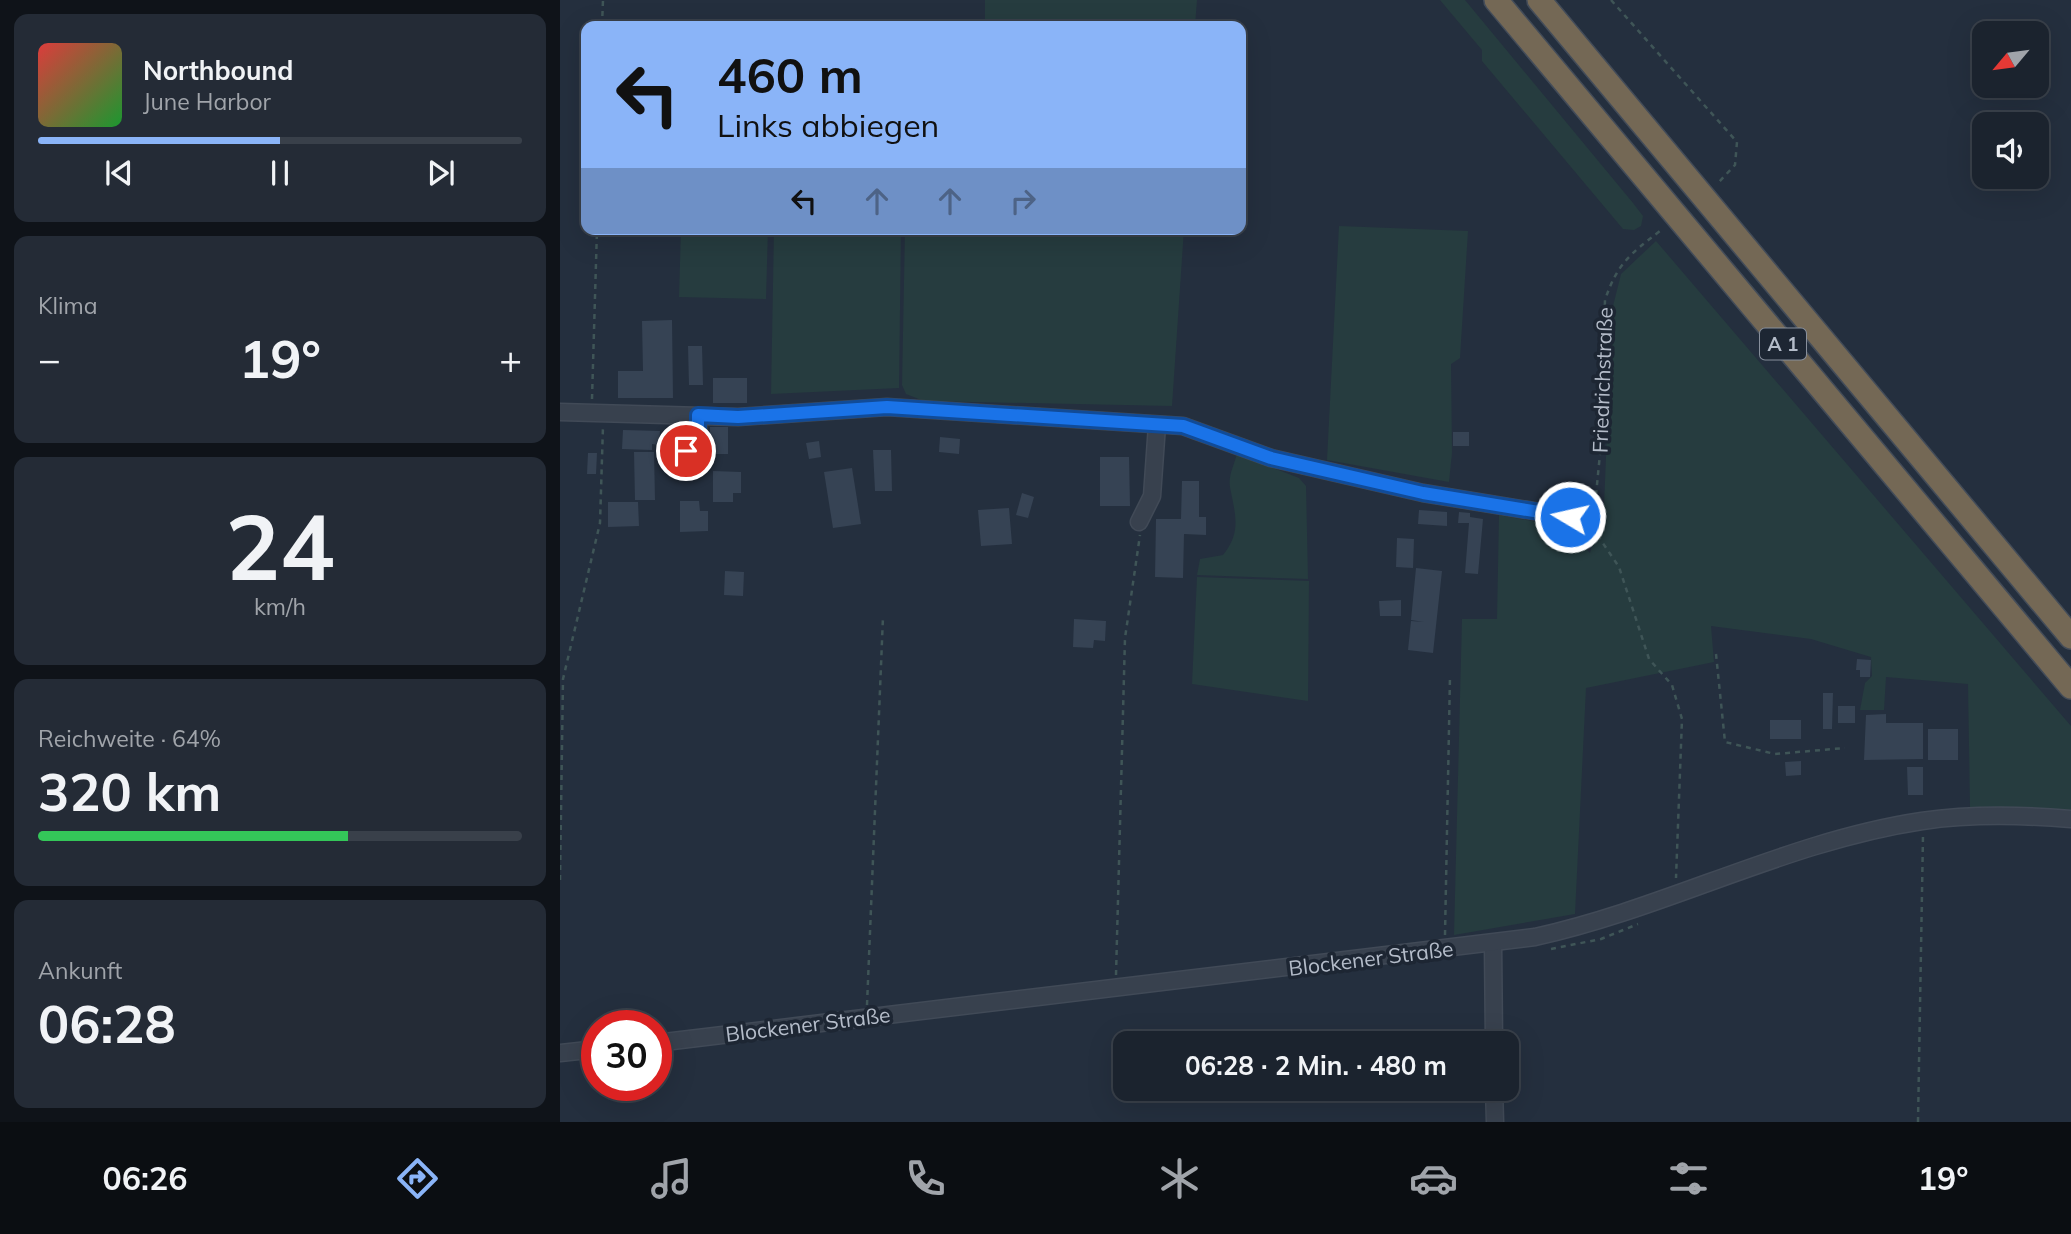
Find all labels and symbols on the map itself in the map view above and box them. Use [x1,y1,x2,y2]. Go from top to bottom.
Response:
north arrow [1972,21,2049,98]
street label: Friedrichstraße [1586,307,1618,453]
road number: A 1 [1760,328,1806,360]
pin [656,421,716,481]
position arrow [1533,480,1607,554]
street label: Blockener Straße [1287,935,1455,981]
street label: Blockener Straße [724,1001,892,1047]
speed limit sign: 30 [581,1010,672,1101]

